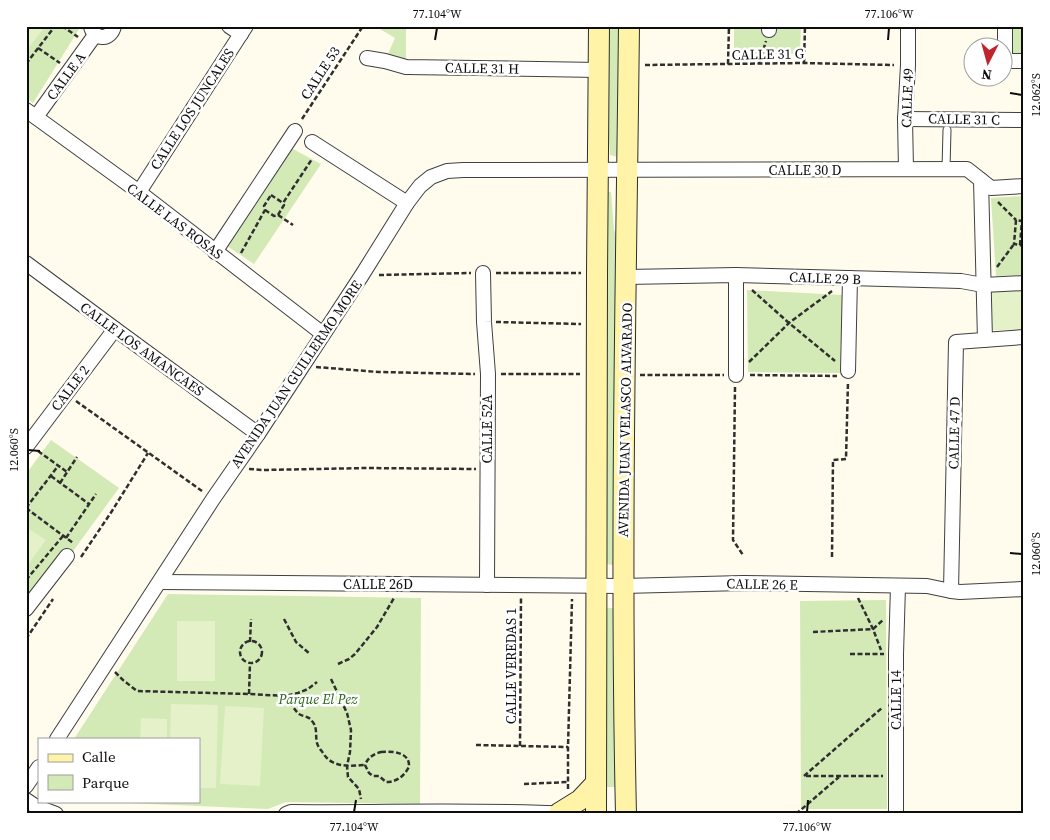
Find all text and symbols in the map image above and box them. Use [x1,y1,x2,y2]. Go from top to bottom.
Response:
text: 77.104°W [412,6,462,22]
text: 77.106°W [864,6,914,22]
north arrow [962,38,1012,88]
street label: CALLE 53 [295,42,345,104]
street label: CALLE 31 G [731,43,805,65]
street label: CALLE LOS JUNCALES [145,44,239,174]
street label: CALLE A [42,47,91,104]
street label: CALLE 31 H [445,57,519,79]
text: N [981,64,993,85]
street label: CALLE 49 [896,68,918,128]
text: 12.062°S [1028,73,1044,117]
street label: CALLE 31 C [928,108,1000,130]
street label: CALLE 30 D [768,160,842,180]
street label: CALLE LAS ROSAS [123,178,227,264]
street label: CALLE 29 B [789,267,861,289]
street label: AVENIDA JUAN GUILLERMO MORE [225,276,367,472]
street label: CALLE LOS AMANCAES [76,297,208,401]
street label: AVENIDA JUAN VELASCO ALVARADO [613,302,637,538]
street label: CALLE 2 [46,361,94,415]
street label: CALLE 52A [477,394,497,464]
street label: CALLE 47 D [943,396,965,470]
text: 12.060°S [6,428,22,472]
text: 12.060°S [1028,532,1044,576]
street label: CALLE 26 E [726,573,798,595]
street label: CALLE 26D [343,574,413,594]
street label: CALLE VEREDAS 1 [501,608,521,724]
street label: CALLE 14 [886,670,906,730]
park label: Parque El Pez [278,689,358,709]
legend [38,738,200,802]
text: Calle [82,746,116,767]
text: Parque [82,772,130,793]
text: 77.104°W [329,819,379,835]
text: 77.106°W [782,819,832,835]

